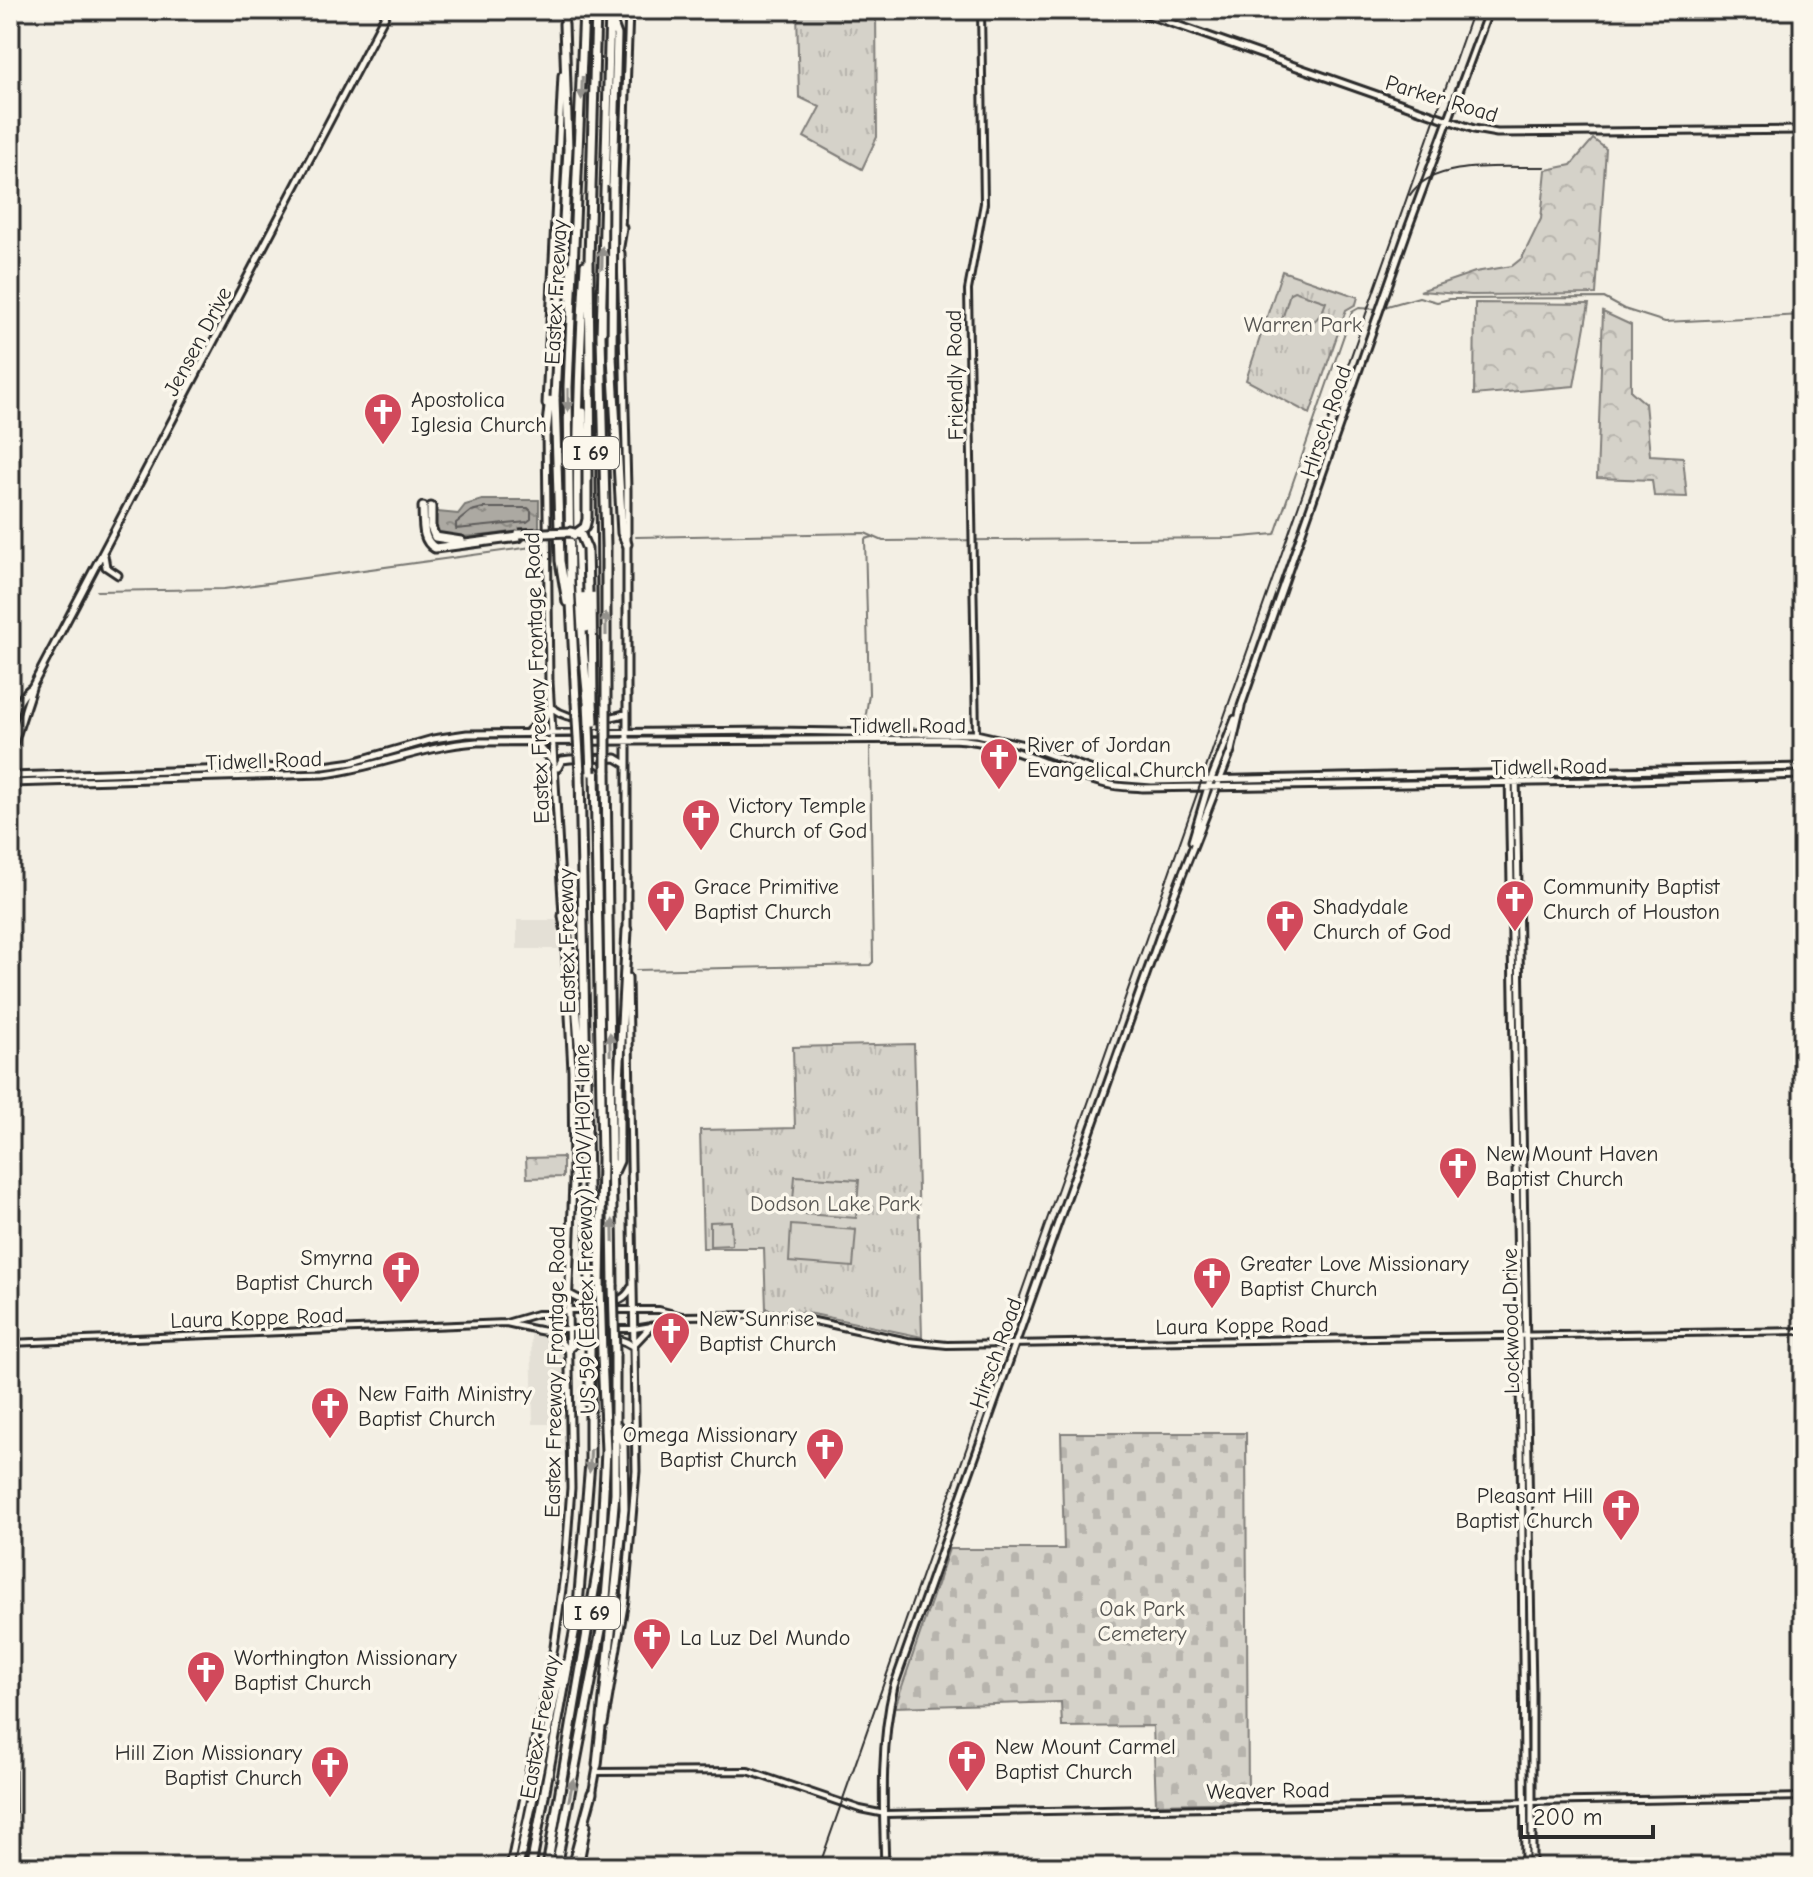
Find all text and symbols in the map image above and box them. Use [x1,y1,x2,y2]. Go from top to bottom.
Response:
street label: Parker Road [1382,70,1501,128]
one-way arrow [575,76,588,101]
street label: Eastex Freeway [539,219,573,365]
one-way arrow [595,245,608,270]
street label: Jensen Drive [158,282,238,401]
street label: Friendly Road [941,309,969,441]
park label: Warren Park [1244,312,1363,338]
street label: Hirsch Road [1295,362,1357,480]
place label: Apostolica Iglesia Church [411,387,547,438]
one-way arrow [562,388,574,413]
church icon: Apostolica Iglesia Church [362,391,404,446]
road number: I 69 [563,437,619,469]
street label: Eastex Freeway Frontage Road [519,532,555,824]
one-way arrow [600,611,612,636]
street label: Tidwell Road [850,713,966,739]
place label: River of Jordan Evangelical Church [1027,732,1206,783]
church icon: River of Jordan Evangelical Church [978,736,1020,791]
street label: Tidwell Road [205,746,323,776]
street label: Tidwell Road [1491,753,1607,781]
place label: Victory Temple Church of God [729,793,867,844]
church icon: Victory Temple Church of God [680,797,722,852]
street label: Eastex Freeway [553,868,581,1014]
place label: Grace Primitive Baptist Church [694,874,839,925]
place label: Community Baptist Church of Houston [1543,874,1720,925]
church icon: Grace Primitive Baptist Church [645,878,687,933]
church icon: Community Baptist Church of Houston [1494,878,1536,933]
place label: Shadydale Church of God [1313,894,1451,945]
church icon: Shadydale Church of God [1264,898,1306,953]
one-way arrow [604,1031,616,1056]
street label: US 59 (Eastex Freeway) HOV/HOT lane [569,1044,601,1414]
place label: New Mount Haven Baptist Church [1486,1141,1658,1192]
church icon: New Mount Haven Baptist Church [1437,1145,1479,1200]
park label: Dodson Lake Park [750,1191,920,1217]
one-way arrow [606,1218,619,1243]
street label: Eastex Freeway Frontage Road [539,1226,571,1518]
place label: Smyrna Baptist Church [235,1245,373,1296]
street label: Lockwood Drive [1497,1248,1525,1394]
church icon: Smyrna Baptist Church [380,1249,422,1304]
place label: Greater Love Missionary Baptist Church [1240,1251,1469,1302]
church icon: Greater Love Missionary Baptist Church [1191,1255,1233,1310]
street label: Hirsch Road [964,1294,1028,1412]
street label: Laura Koppe Road [170,1302,344,1334]
place label: New Sunrise Baptist Church [699,1306,837,1357]
church icon: New Sunrise Baptist Church [650,1310,692,1365]
street label: Laura Koppe Road [1155,1311,1329,1341]
place label: New Faith Ministry Baptist Church [358,1381,532,1432]
church icon: New Faith Ministry Baptist Church [309,1385,351,1440]
place label: Omega Missionary Baptist Church [623,1422,797,1473]
church icon: Omega Missionary Baptist Church [804,1426,846,1481]
one-way arrow [583,1449,596,1474]
place label: Pleasant Hill Baptist Church [1455,1483,1593,1534]
church icon: Pleasant Hill Baptist Church [1600,1487,1642,1542]
park label: Oak Park Cemetery [1098,1596,1187,1647]
road number: I 69 [564,1597,620,1629]
church icon: La Luz Del Mundo [631,1616,673,1671]
place label: La Luz Del Mundo [680,1625,850,1651]
place label: Worthington Missionary Baptist Church [234,1645,457,1696]
church icon: Worthington Missionary Baptist Church [185,1649,227,1704]
street label: Eastex Freeway [515,1653,565,1801]
place label: New Mount Carmel Baptist Church [995,1734,1176,1785]
church icon: New Mount Carmel Baptist Church [946,1738,988,1793]
place label: Hill Zion Missionary Baptist Church [115,1740,302,1791]
church icon: Hill Zion Missionary Baptist Church [309,1744,351,1799]
street label: Weaver Road [1206,1777,1330,1805]
one-way arrow [565,1778,578,1803]
scale bar [1521,1789,1653,1839]
text: 200 m [1533,1803,1603,1831]

